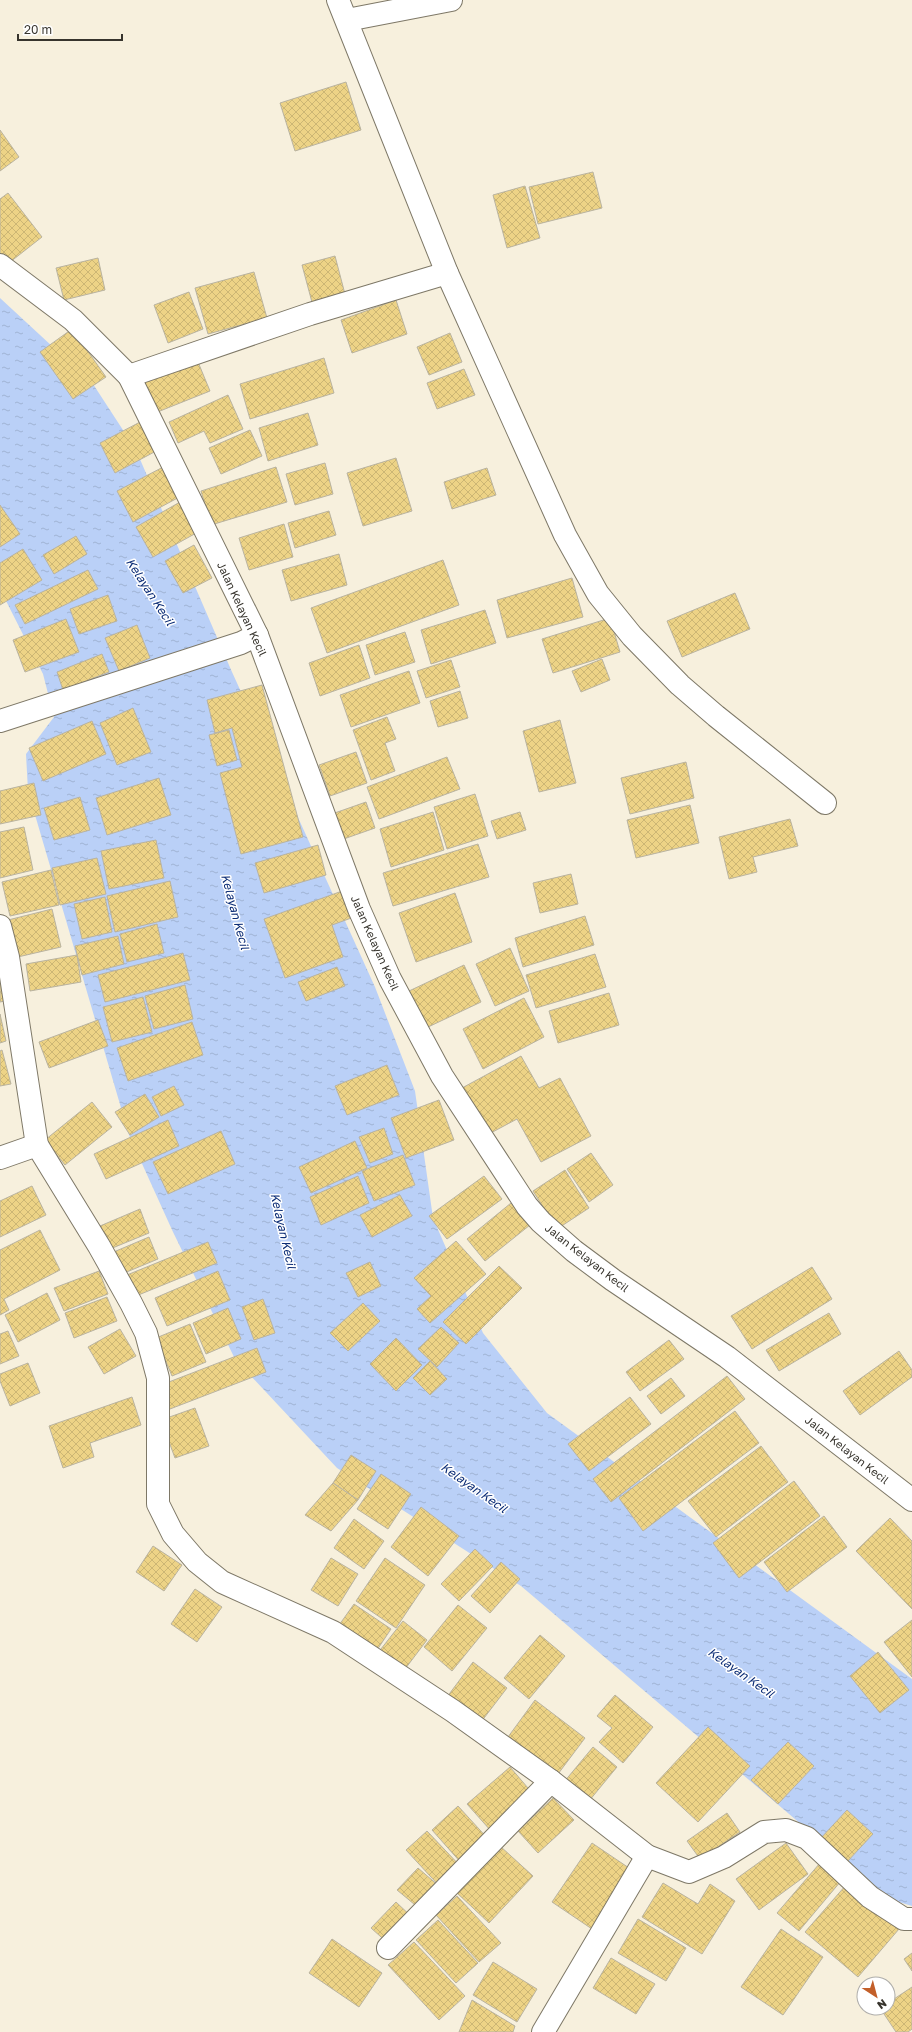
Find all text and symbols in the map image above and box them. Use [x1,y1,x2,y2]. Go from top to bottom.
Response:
scale bar [18,16,122,42]
text: 20 m [24,22,52,37]
water label: Kelayan Kecil [123,555,178,629]
street label: Jalan Kelayan Kecil [215,560,270,658]
water label: Kelayan Kecil [218,872,253,952]
street label: Jalan Kelayan Kecil [349,893,402,993]
water label: Kelayan Kecil [267,1191,300,1271]
street label: Jalan Kelayan Kecil [543,1221,632,1295]
street label: Jalan Kelayan Kecil [803,1413,892,1487]
water label: Kelayan Kecil [438,1459,511,1517]
water label: Kelayan Kecil [705,1644,778,1702]
north arrow [856,1976,896,2016]
text: N [875,1997,889,2012]

